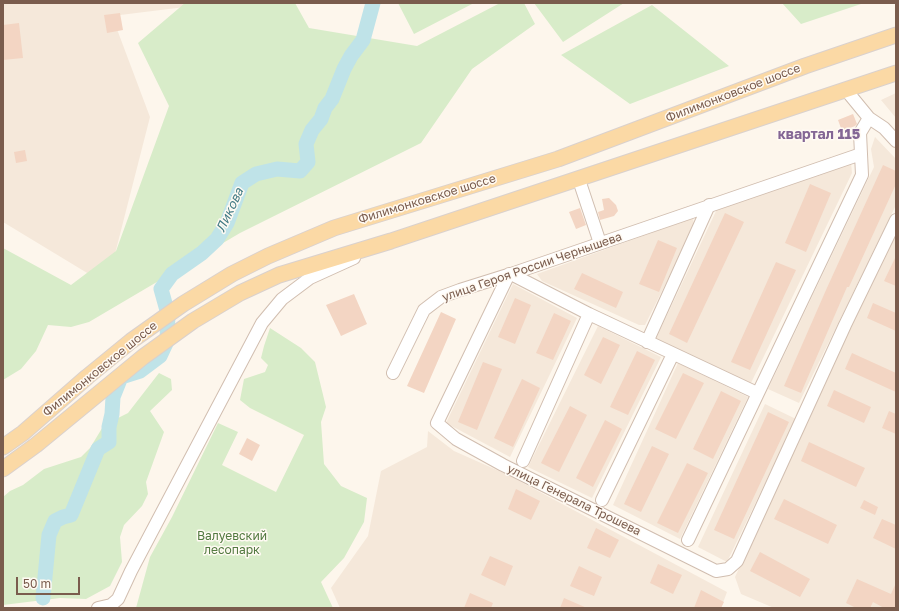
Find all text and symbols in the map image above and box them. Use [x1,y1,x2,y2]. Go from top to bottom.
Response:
street label: Филимонковское шоссе [664,61,802,125]
district label: квартал 115 [778,127,860,143]
street label: Филимонковское шоссе [356,171,498,227]
water label: Ликова [213,185,247,235]
street label: улица Героя России Чернышева [440,229,624,305]
street label: Филимонковское шоссе [40,318,160,420]
street label: улица Генерала Трошева [505,461,643,539]
park label: Валуевский лесопарк [197,529,267,557]
scale bar [18,569,82,595]
text: 50 m [23,576,51,591]

